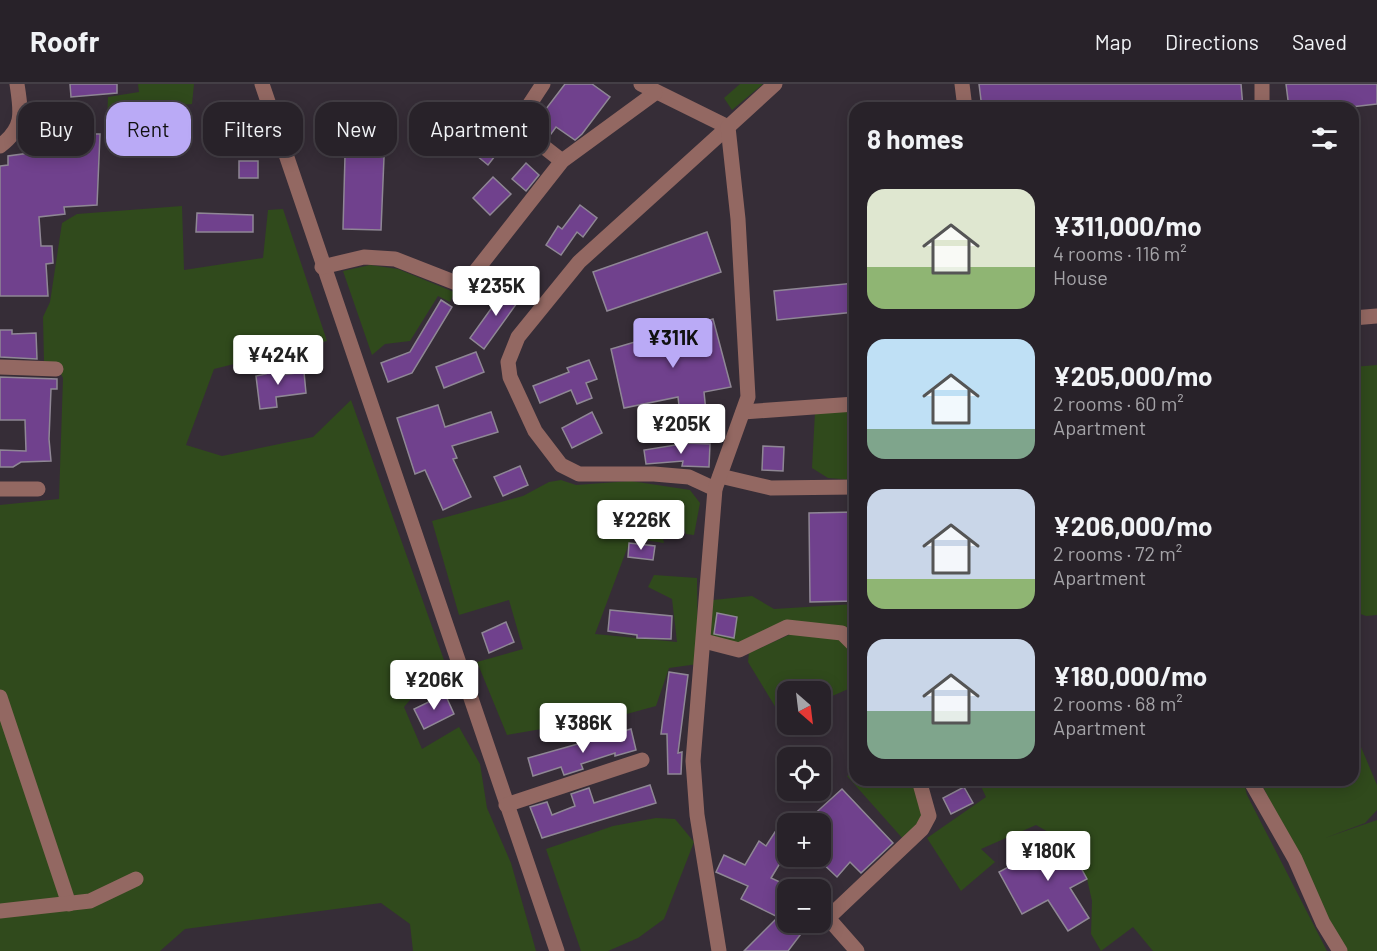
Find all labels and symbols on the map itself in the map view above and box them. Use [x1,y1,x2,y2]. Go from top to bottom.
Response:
pin: ¥235K [454,266,538,317]
pin: ¥311K [631,318,715,369]
pin: ¥424K [236,335,320,386]
pin: ¥205K [639,404,723,455]
pin: ¥226K [599,500,683,551]
pin: ¥206K [392,660,476,711]
north arrow [777,681,831,735]
pin: ¥386K [541,703,625,754]
pin: ¥180K [1006,831,1090,882]

